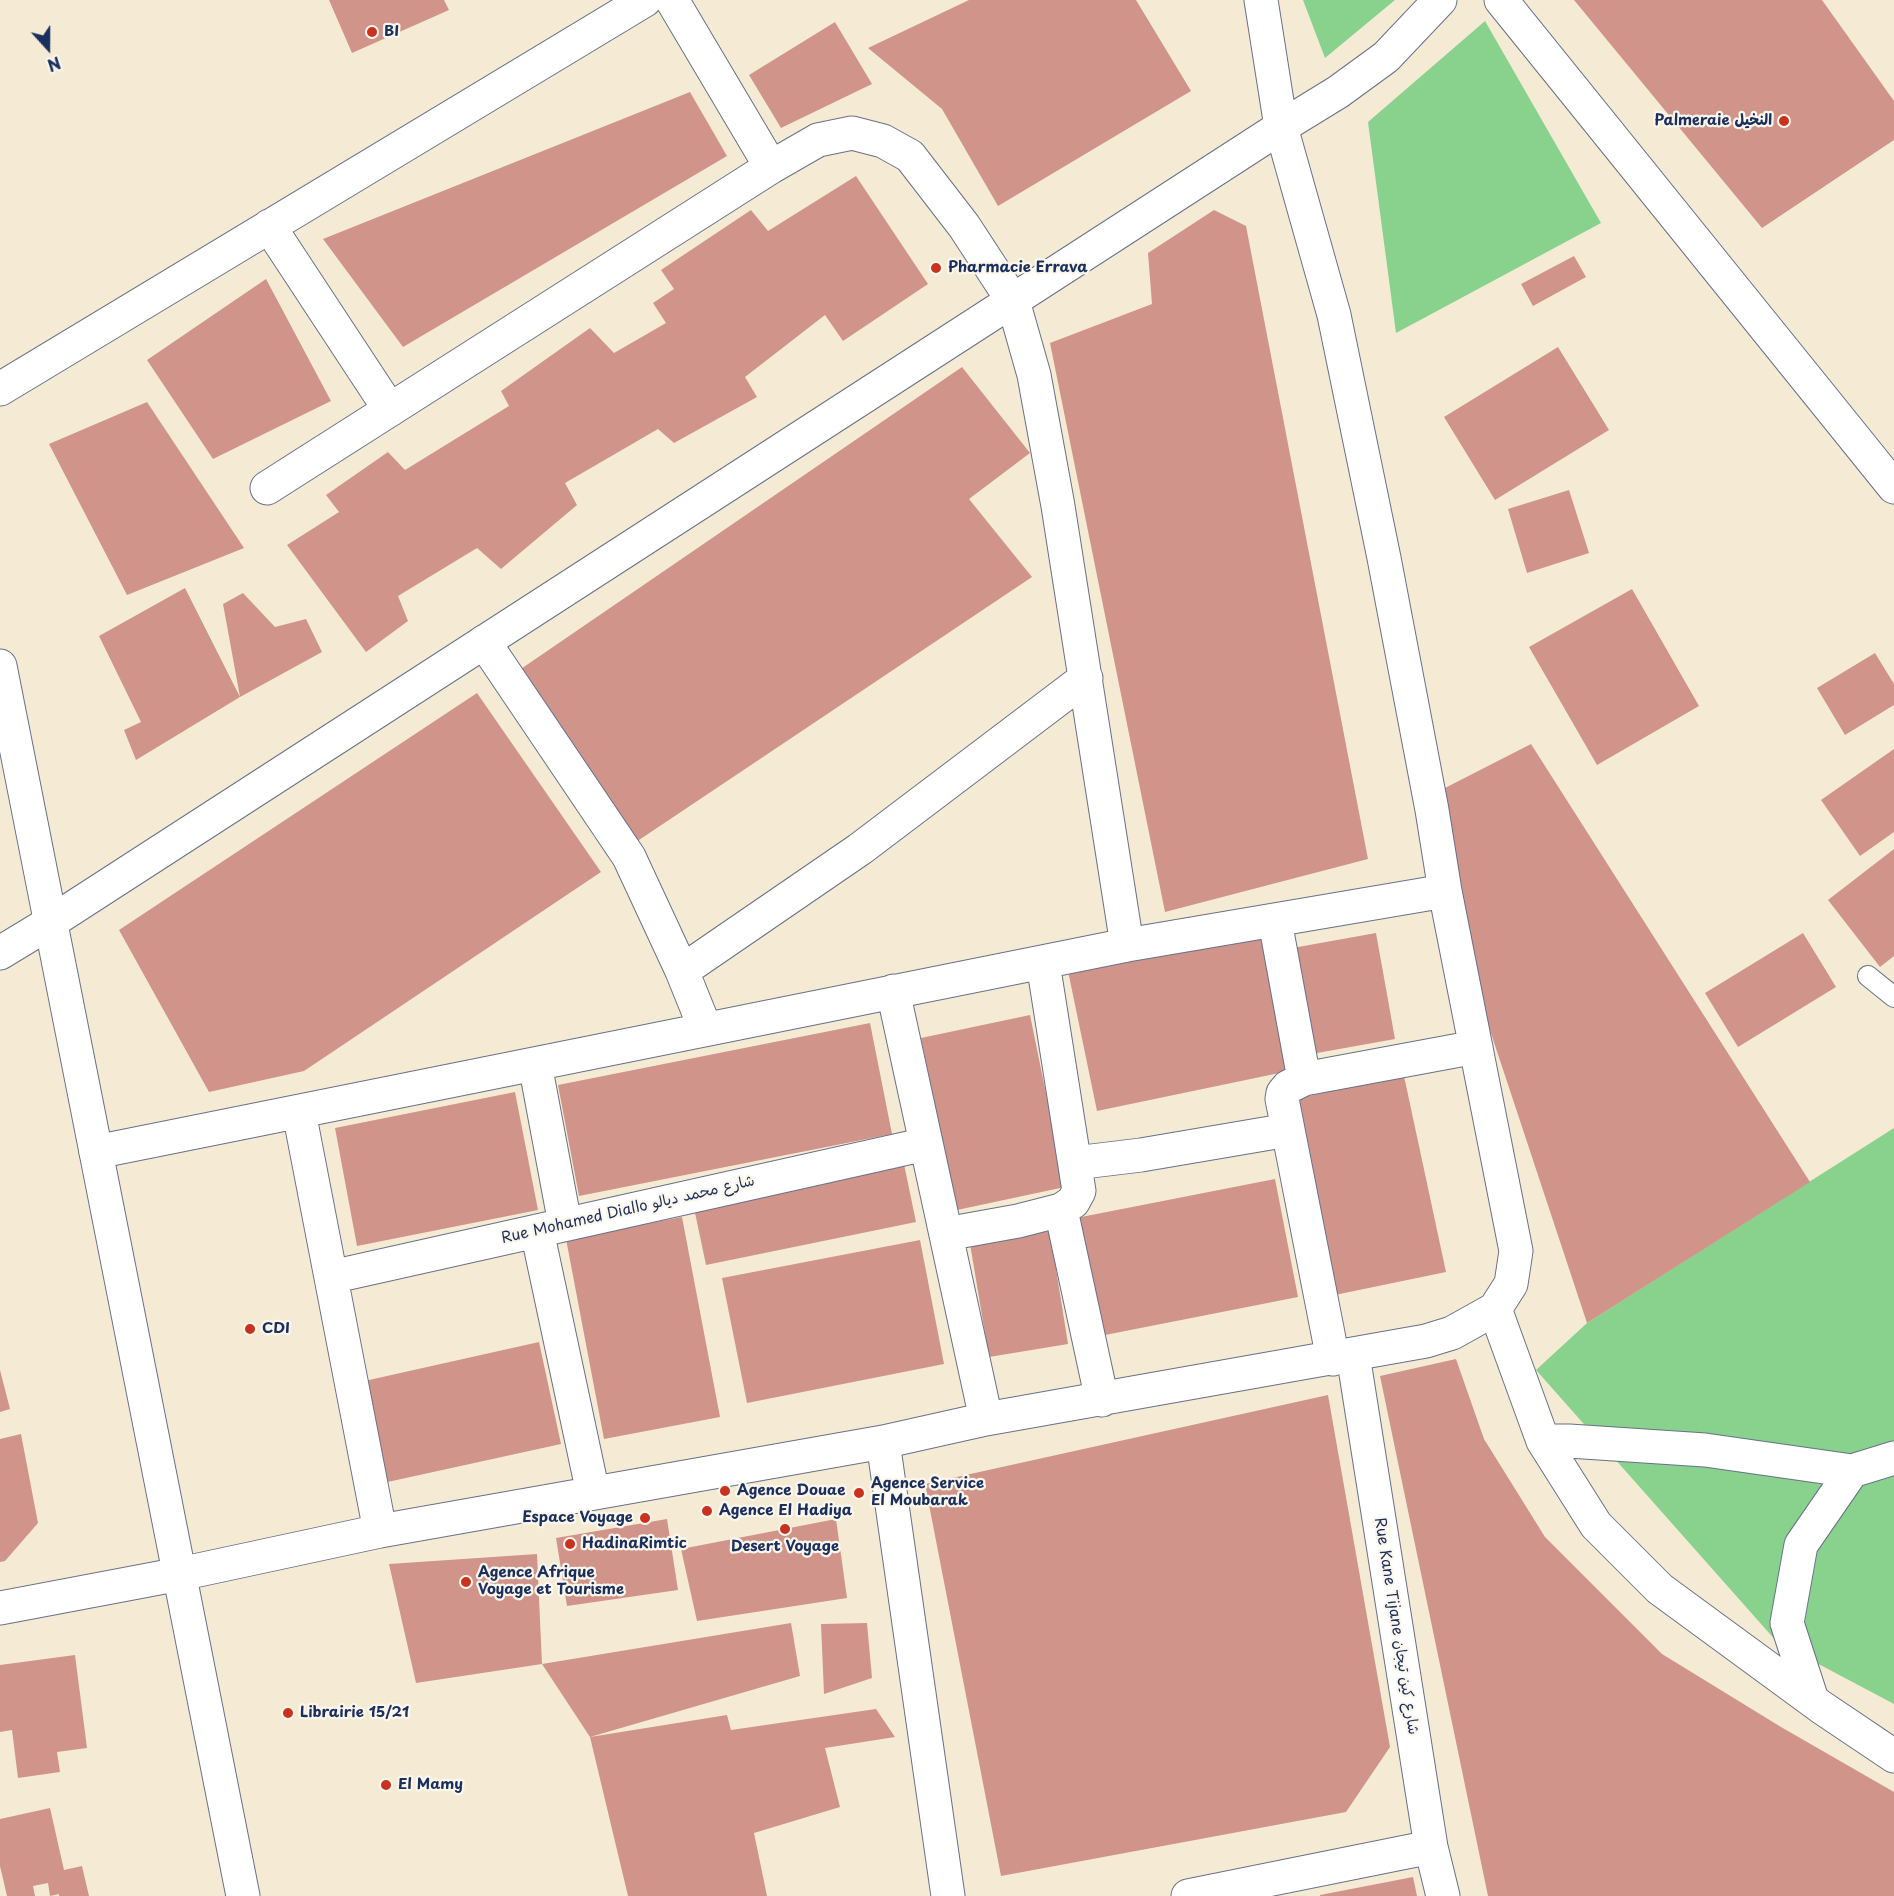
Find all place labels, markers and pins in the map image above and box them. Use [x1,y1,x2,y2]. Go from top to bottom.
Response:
place label: BI [384,23,399,41]
marker: BI [365,25,379,39]
place label: Palmeraie النخيل [1654,112,1772,130]
marker: Palmeraie النخيل [1777,114,1791,128]
place label: Pharmacie Errava [948,259,1088,277]
marker: Pharmacie Errava [929,261,943,275]
place label: CDI [262,1320,290,1338]
marker: CDI [243,1322,257,1336]
place label: Agence Service El Moubarak [871,1475,984,1510]
place label: Agence Douae [737,1482,845,1500]
marker: Agence Douae [718,1484,732,1498]
marker: Agence Service El Moubarak [852,1486,866,1500]
place label: Agence El Hadiya [719,1502,852,1520]
marker: Agence El Hadiya [700,1504,714,1518]
place label: Espace Voyage [522,1509,633,1527]
marker: Espace Voyage [638,1511,652,1525]
marker: Desert Voyage [778,1522,792,1536]
place label: HadinaRimtic [582,1535,687,1553]
marker: HadinaRimtic [563,1537,577,1551]
place label: Desert Voyage [731,1538,839,1556]
place label: Agence Afrique Voyage et Tourisme [478,1564,624,1599]
marker: Agence Afrique Voyage et Tourisme [459,1575,473,1589]
place label: Librairie 15/21 [300,1704,409,1722]
marker: Librairie 15/21 [281,1706,295,1720]
place label: El Mamy [398,1776,463,1794]
marker: El Mamy [379,1778,393,1792]

